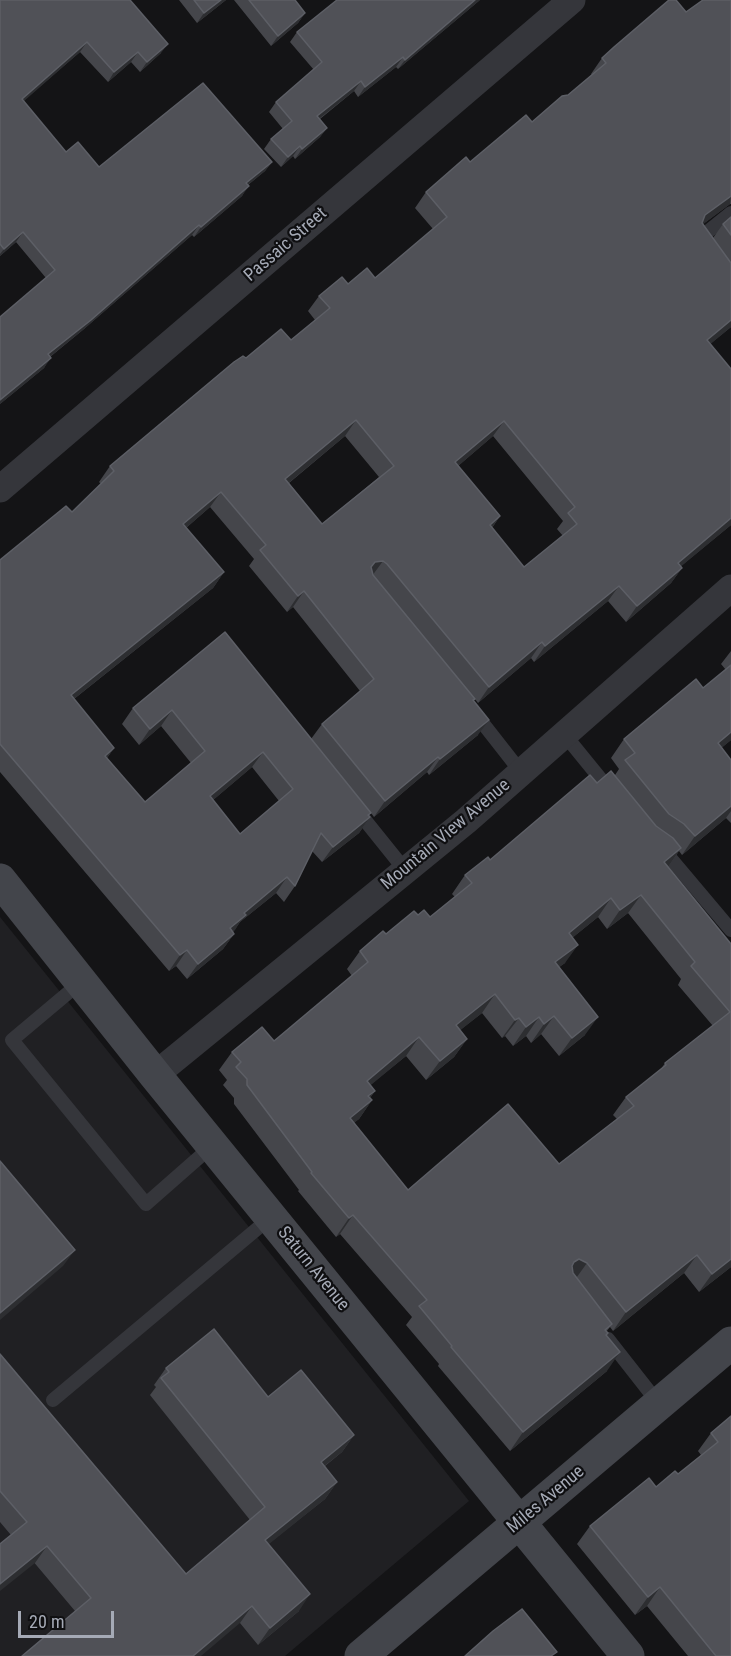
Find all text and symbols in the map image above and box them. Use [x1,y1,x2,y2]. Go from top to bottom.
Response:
street label: Passaic Street [240,203,332,287]
street label: Mountain View Avenue [377,775,515,895]
street label: Saturn Avenue [272,1223,354,1315]
street label: Miles Avenue [503,1461,589,1539]
scale bar [21,1599,117,1637]
text: 20 m [29,1611,64,1632]

